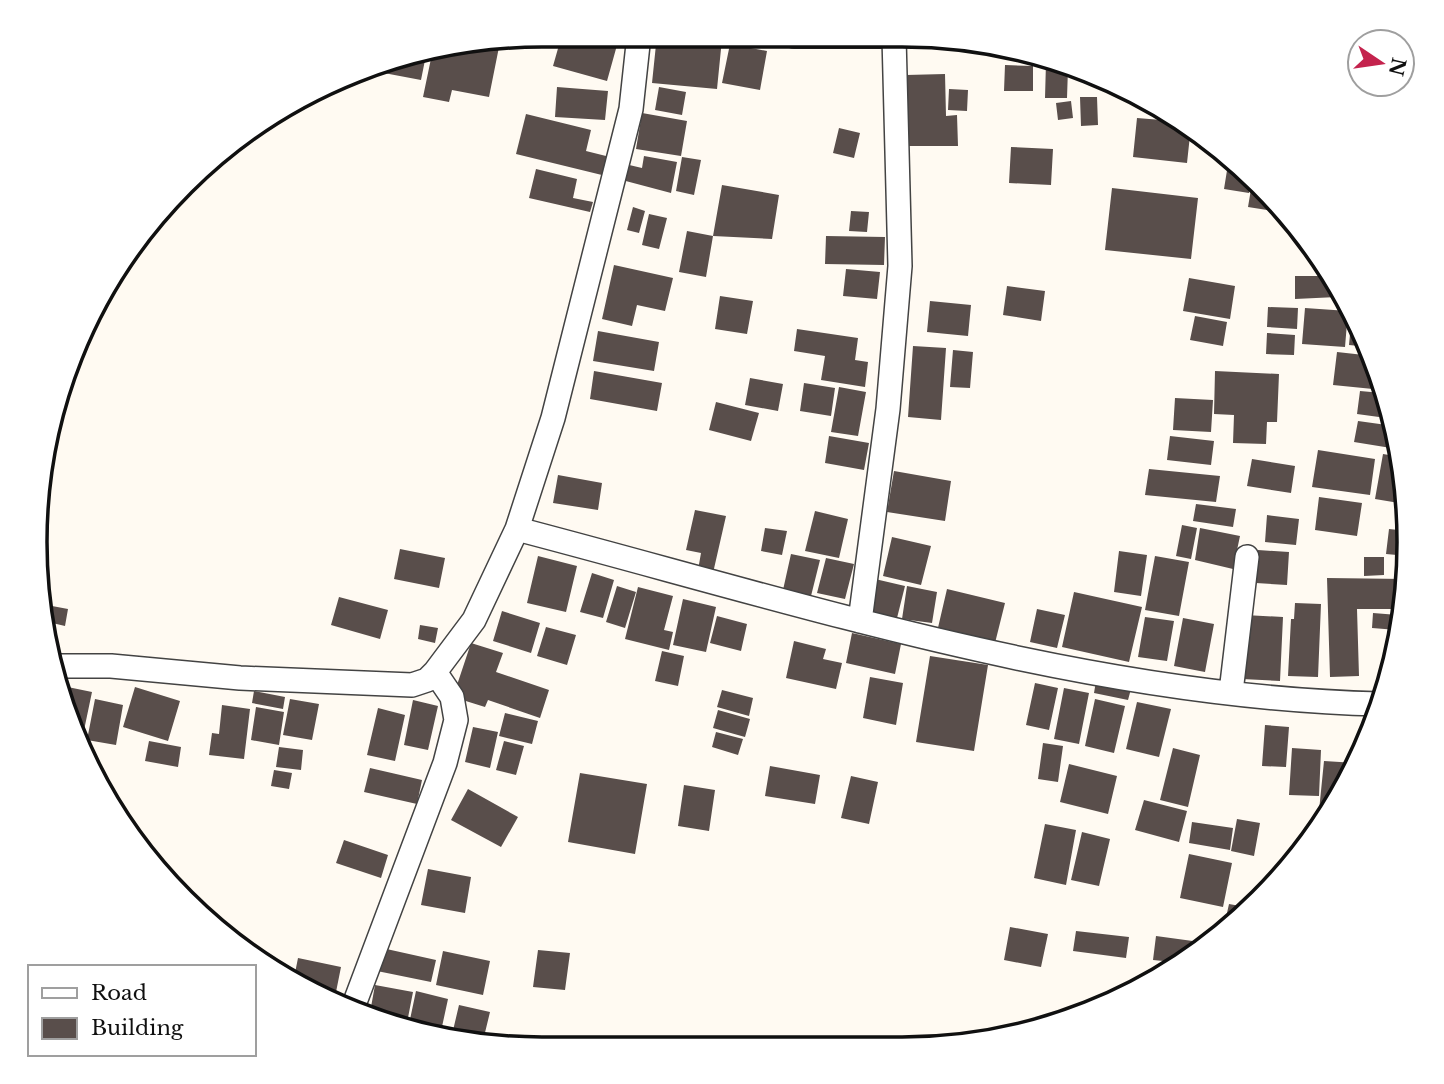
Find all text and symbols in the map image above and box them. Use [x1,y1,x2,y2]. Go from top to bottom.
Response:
north arrow [1346,28,1416,98]
text: N [1384,55,1410,78]
legend [28,965,256,1056]
text: Road [91,980,147,1006]
text: Building [91,1015,184,1041]

